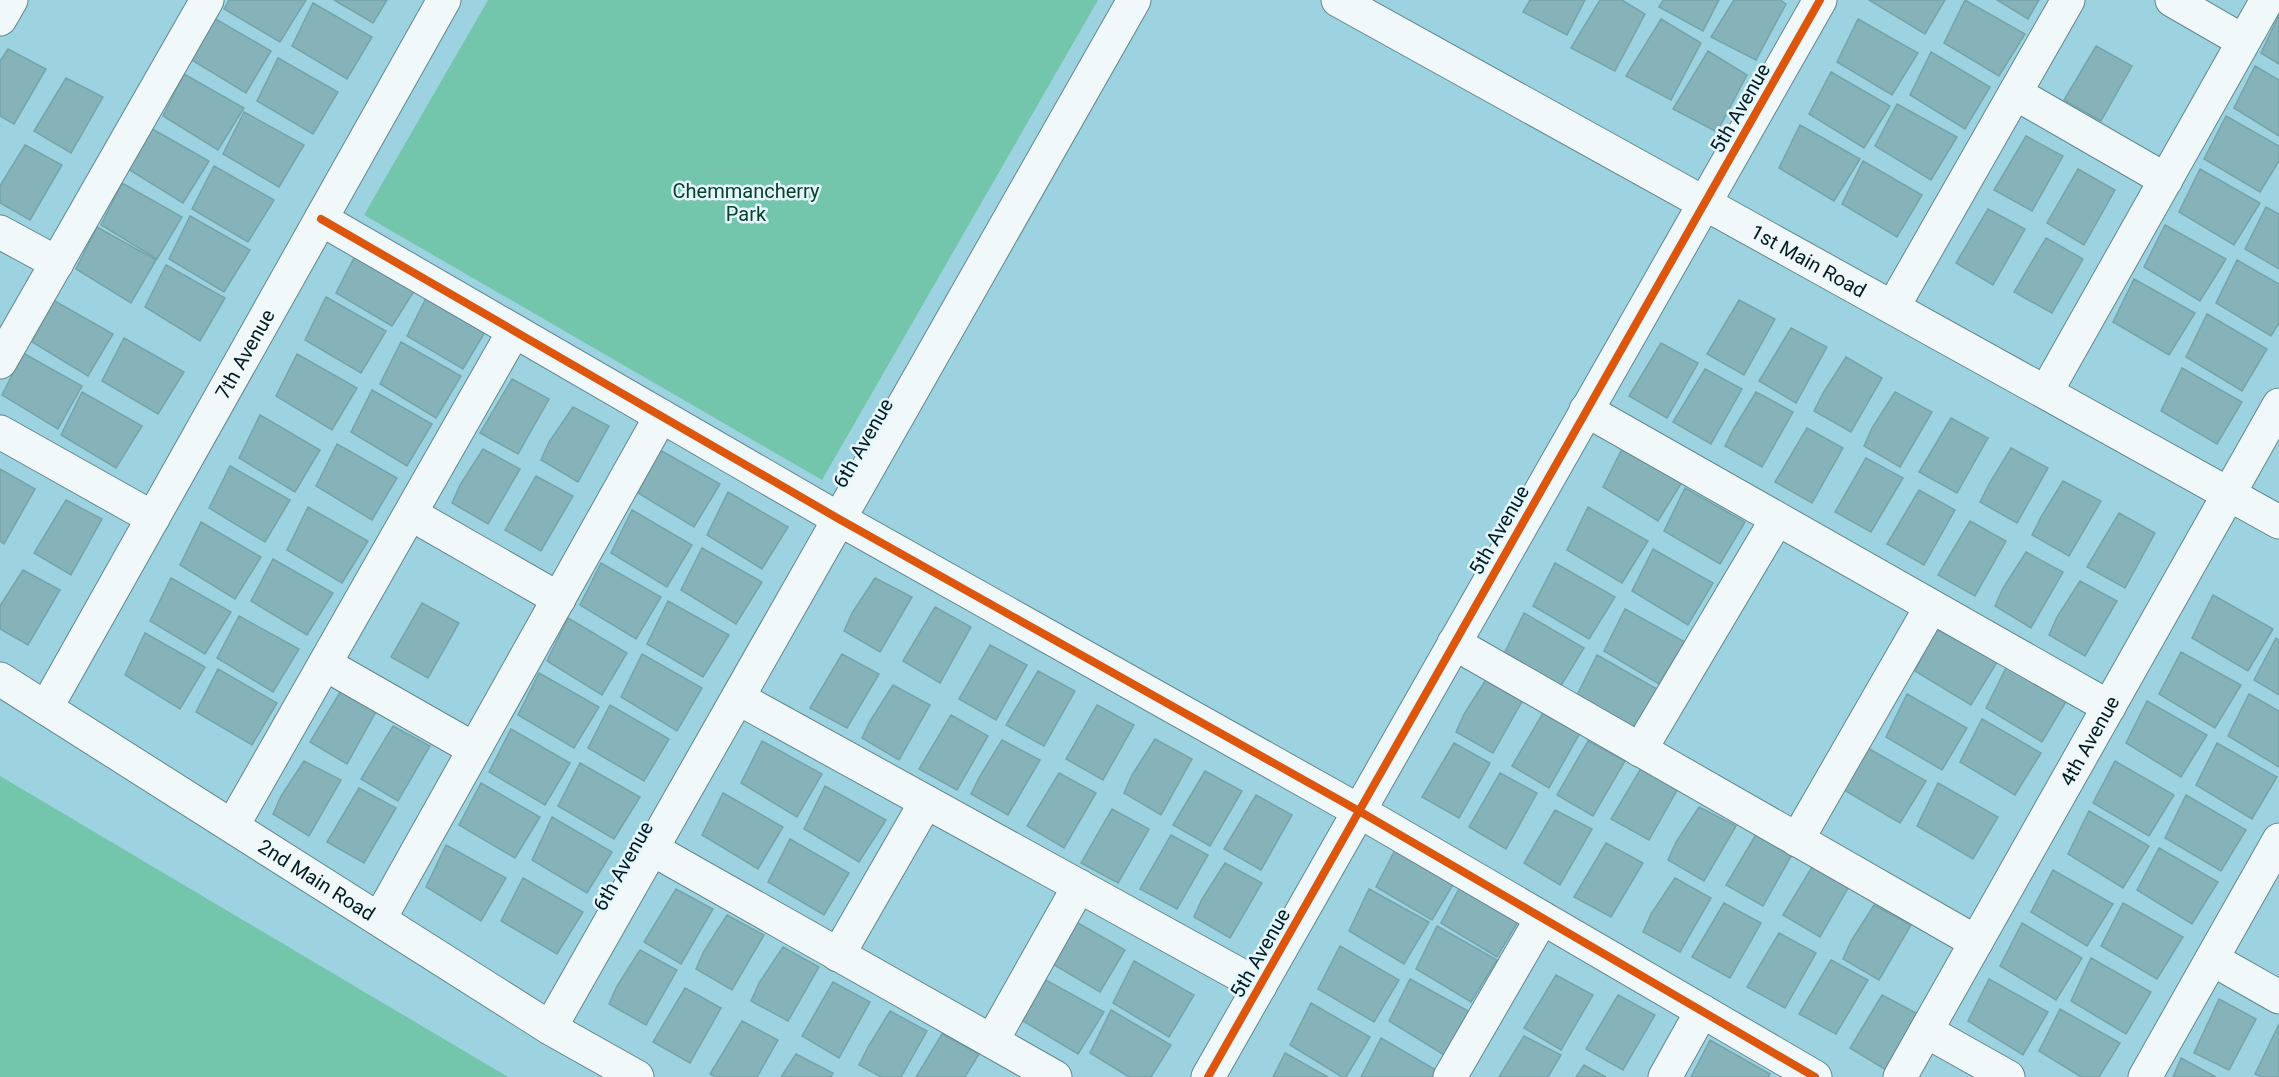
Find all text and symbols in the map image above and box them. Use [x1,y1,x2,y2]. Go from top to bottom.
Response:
street label: 5th Avenue [1705,59,1775,157]
park label: Chemmancherry Park [673,179,820,226]
street label: 1st Main Road [1747,219,1870,303]
street label: 7th Avenue [210,305,280,403]
street label: 6th Avenue [828,394,898,492]
street label: 5th Avenue [1464,481,1534,579]
street label: 4th Avenue [2055,692,2124,790]
street label: 6th Avenue [588,817,658,915]
street label: 2nd Main Road [254,834,380,926]
street label: 5th Avenue [1225,904,1295,1002]

